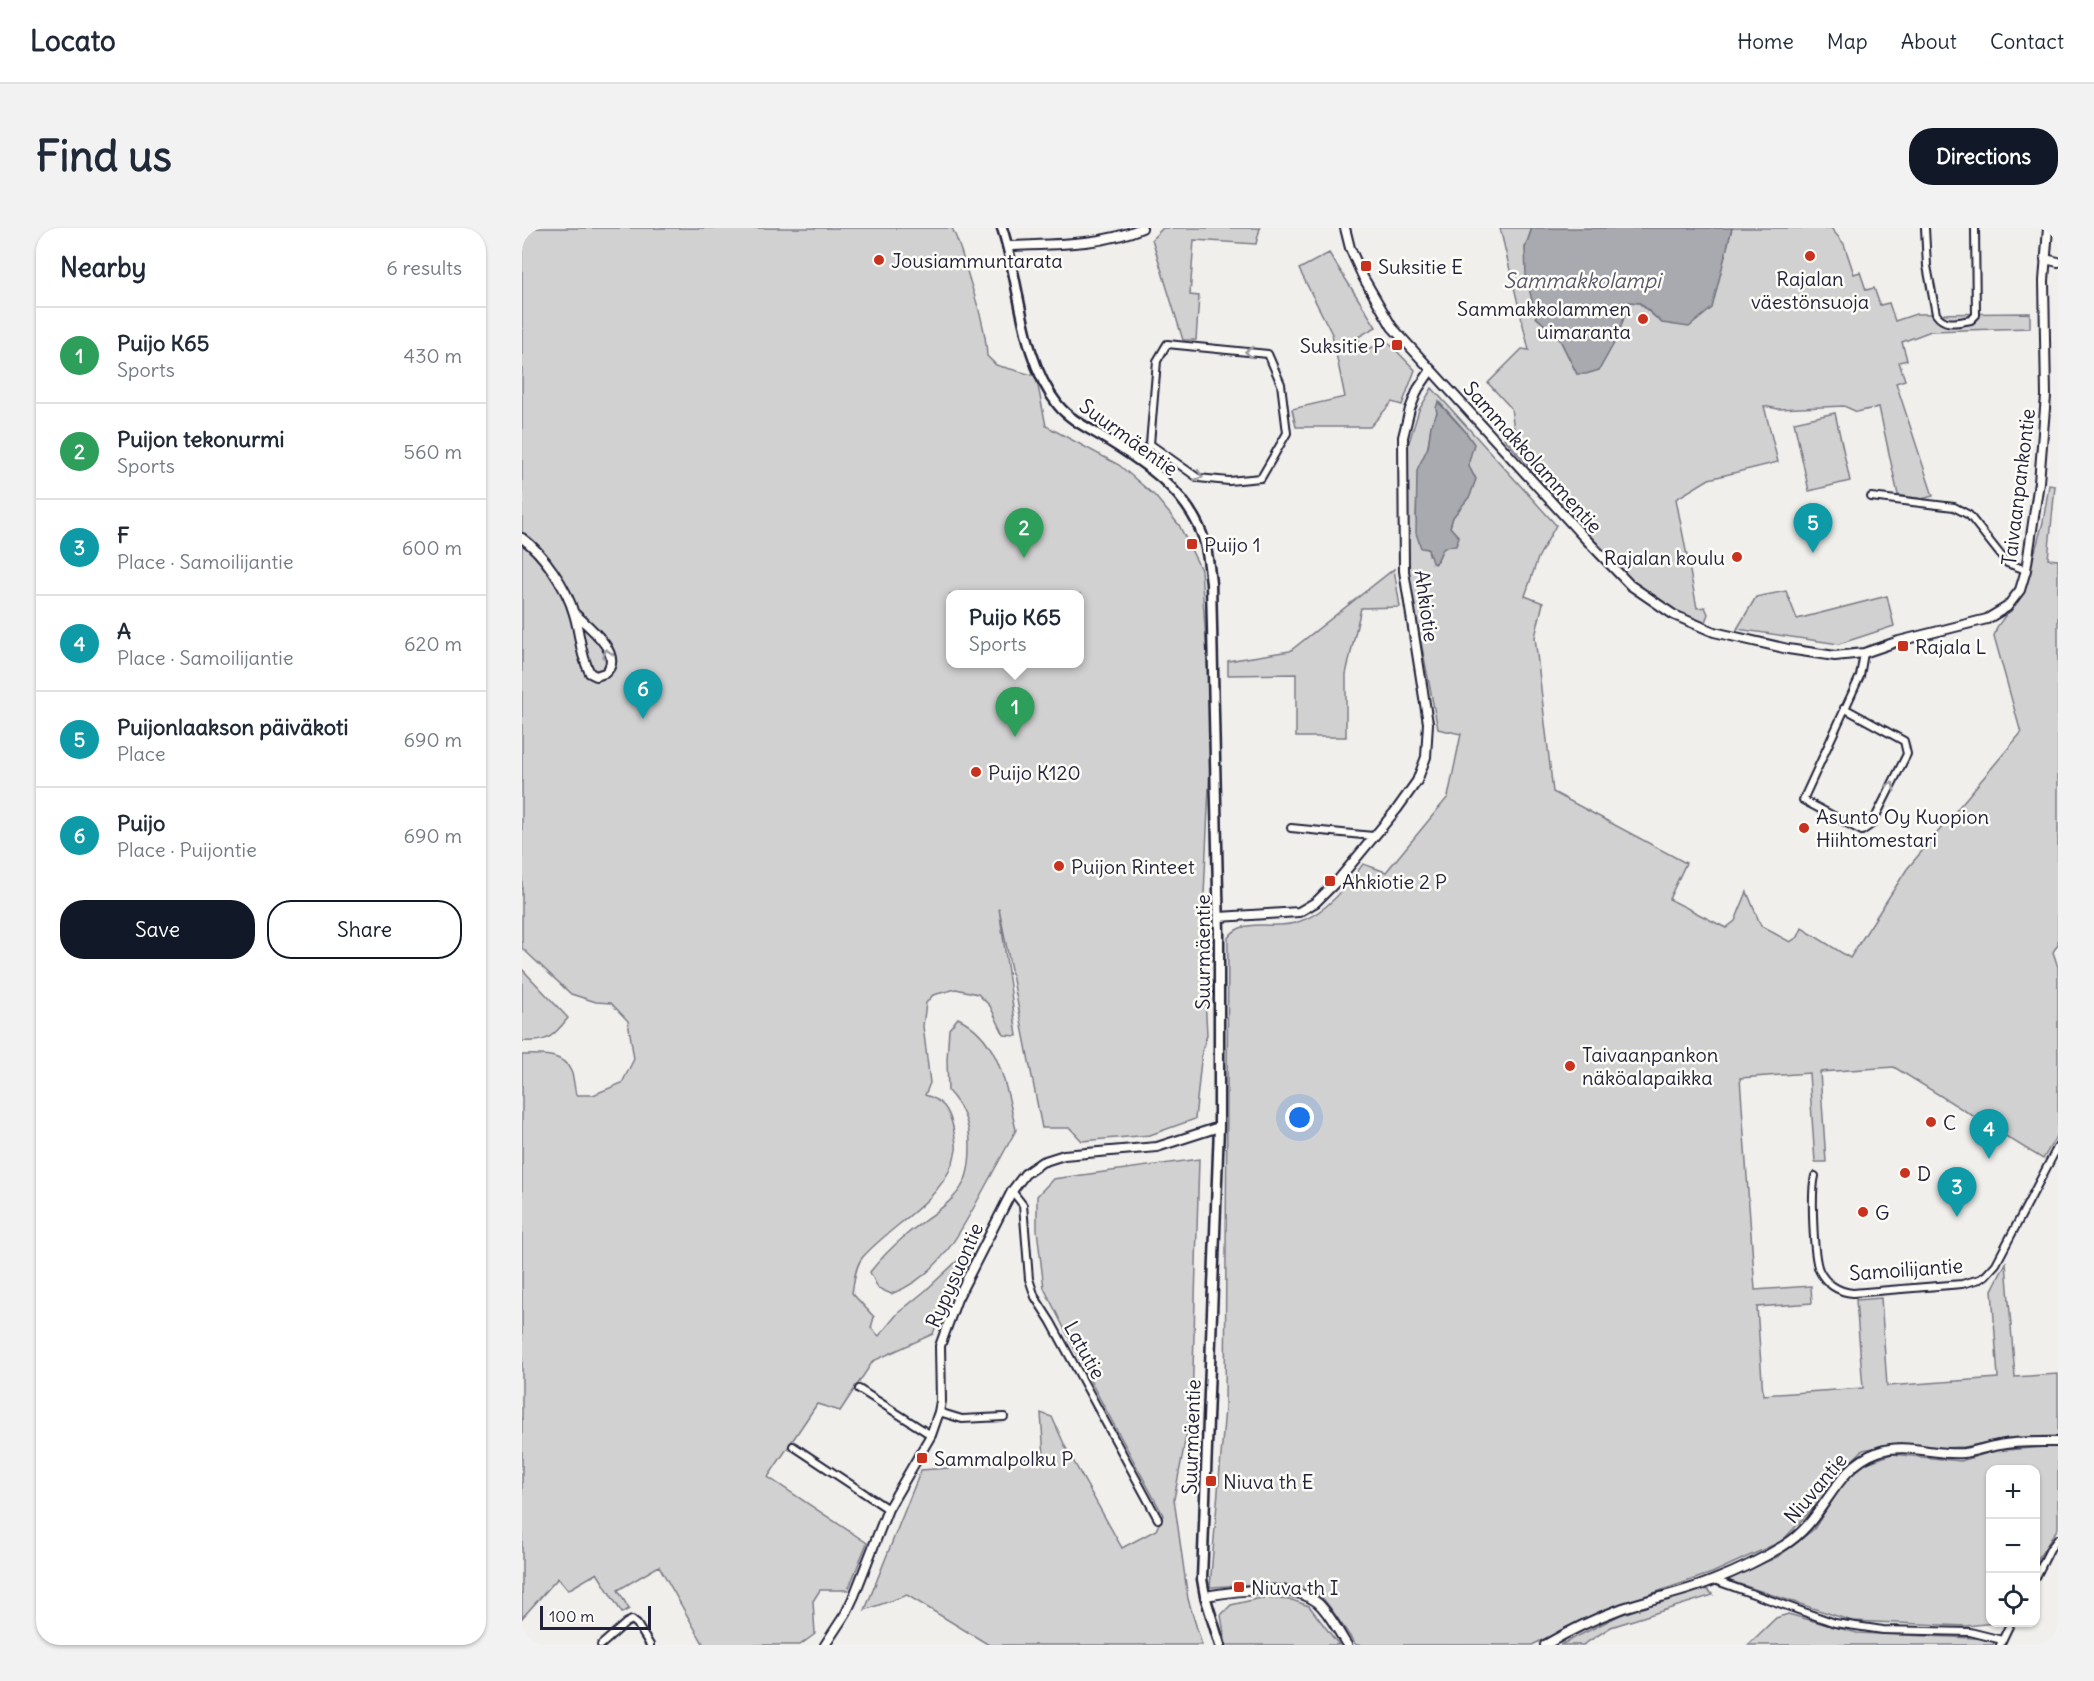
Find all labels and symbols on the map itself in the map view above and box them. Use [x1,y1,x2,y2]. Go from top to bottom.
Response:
place label: Jousiammuntarata [891,248,1063,273]
marker: Rajalan väestönsuoja [1803,249,1817,263]
marker: Jousiammuntarata [872,253,886,267]
place label: Suksitie E [1378,254,1463,279]
marker: Suksitie E [1359,259,1373,273]
place label: Rajalan väestönsuoja [1751,266,1869,314]
water label: Sammakkolampi [1503,267,1663,294]
place label: Sammakkolammen uimaranta [1457,296,1631,344]
marker: Sammakkolammen uimaranta [1636,312,1650,326]
place label: Suksitie P [1300,333,1385,358]
marker: Suksitie P [1390,338,1404,352]
one-way arrow [1245,346,1254,359]
street label: Sammakkolammentie [1458,376,1608,538]
street label: Suurmäentie [1075,393,1183,481]
street label: Taivaanpankontie [1996,407,2040,567]
one-way arrow [1194,469,1204,481]
pin: 5 [1794,504,1832,553]
pin: 2 [1004,508,1044,558]
place label: Puijo 1 [1204,532,1261,557]
marker: Puijo 1 [1185,537,1199,551]
place label: Rajalan koulu [1604,545,1725,570]
marker: Rajalan koulu [1730,550,1744,564]
street label: Ahkiotie [1410,569,1444,643]
place label: Rajala L [1915,634,1987,659]
marker: Rajala L [1896,639,1910,653]
one-way arrow [602,648,615,659]
pin: 6 [624,670,662,719]
pin: 1 [996,688,1034,737]
place label: Puijo K120 [988,760,1081,785]
marker: Puijo K120 [969,765,983,779]
one-way arrow [1884,781,1895,792]
place label: Asunto Oy Kuopion Hiihtomestari [1816,804,1989,852]
marker: Asunto Oy Kuopion Hiihtomestari [1797,821,1811,835]
place label: Puijon Rinteet [1071,854,1195,879]
marker: Puijon Rinteet [1052,859,1066,873]
place label: Ahkiotie 2 P [1342,869,1447,894]
marker: Ahkiotie 2 P [1323,874,1337,888]
street label: Suurmäentie [1190,894,1215,1010]
place label: Taivaanpankon näköalapaikka [1582,1042,1718,1090]
marker: Taivaanpankon näköalapaikka [1563,1059,1577,1073]
your location [1285,1103,1314,1132]
place label: C [1943,1110,1956,1135]
pin: 4 [1970,1110,2008,1159]
marker: C [1924,1115,1938,1129]
place label: D [1917,1161,1931,1186]
marker: D [1898,1166,1912,1180]
pin: 3 [1938,1168,1976,1217]
place label: G [1875,1200,1889,1225]
marker: G [1856,1205,1870,1219]
street label: Rypysuontie [920,1219,988,1331]
street label: Samoilijantie [1848,1253,1964,1285]
street label: Latutie [1059,1317,1111,1383]
street label: Suurmäentie [1176,1379,1206,1495]
place label: Sammalpolku P [934,1446,1073,1471]
street label: Niuvantie [1778,1448,1852,1528]
marker: Sammalpolku P [915,1451,929,1465]
place label: Niuva th E [1223,1469,1313,1494]
marker: Niuva th E [1204,1474,1218,1488]
place label: Niuva th I [1251,1575,1338,1600]
marker: Niuva th I [1232,1580,1246,1594]
scale bar [540,1603,651,1630]

